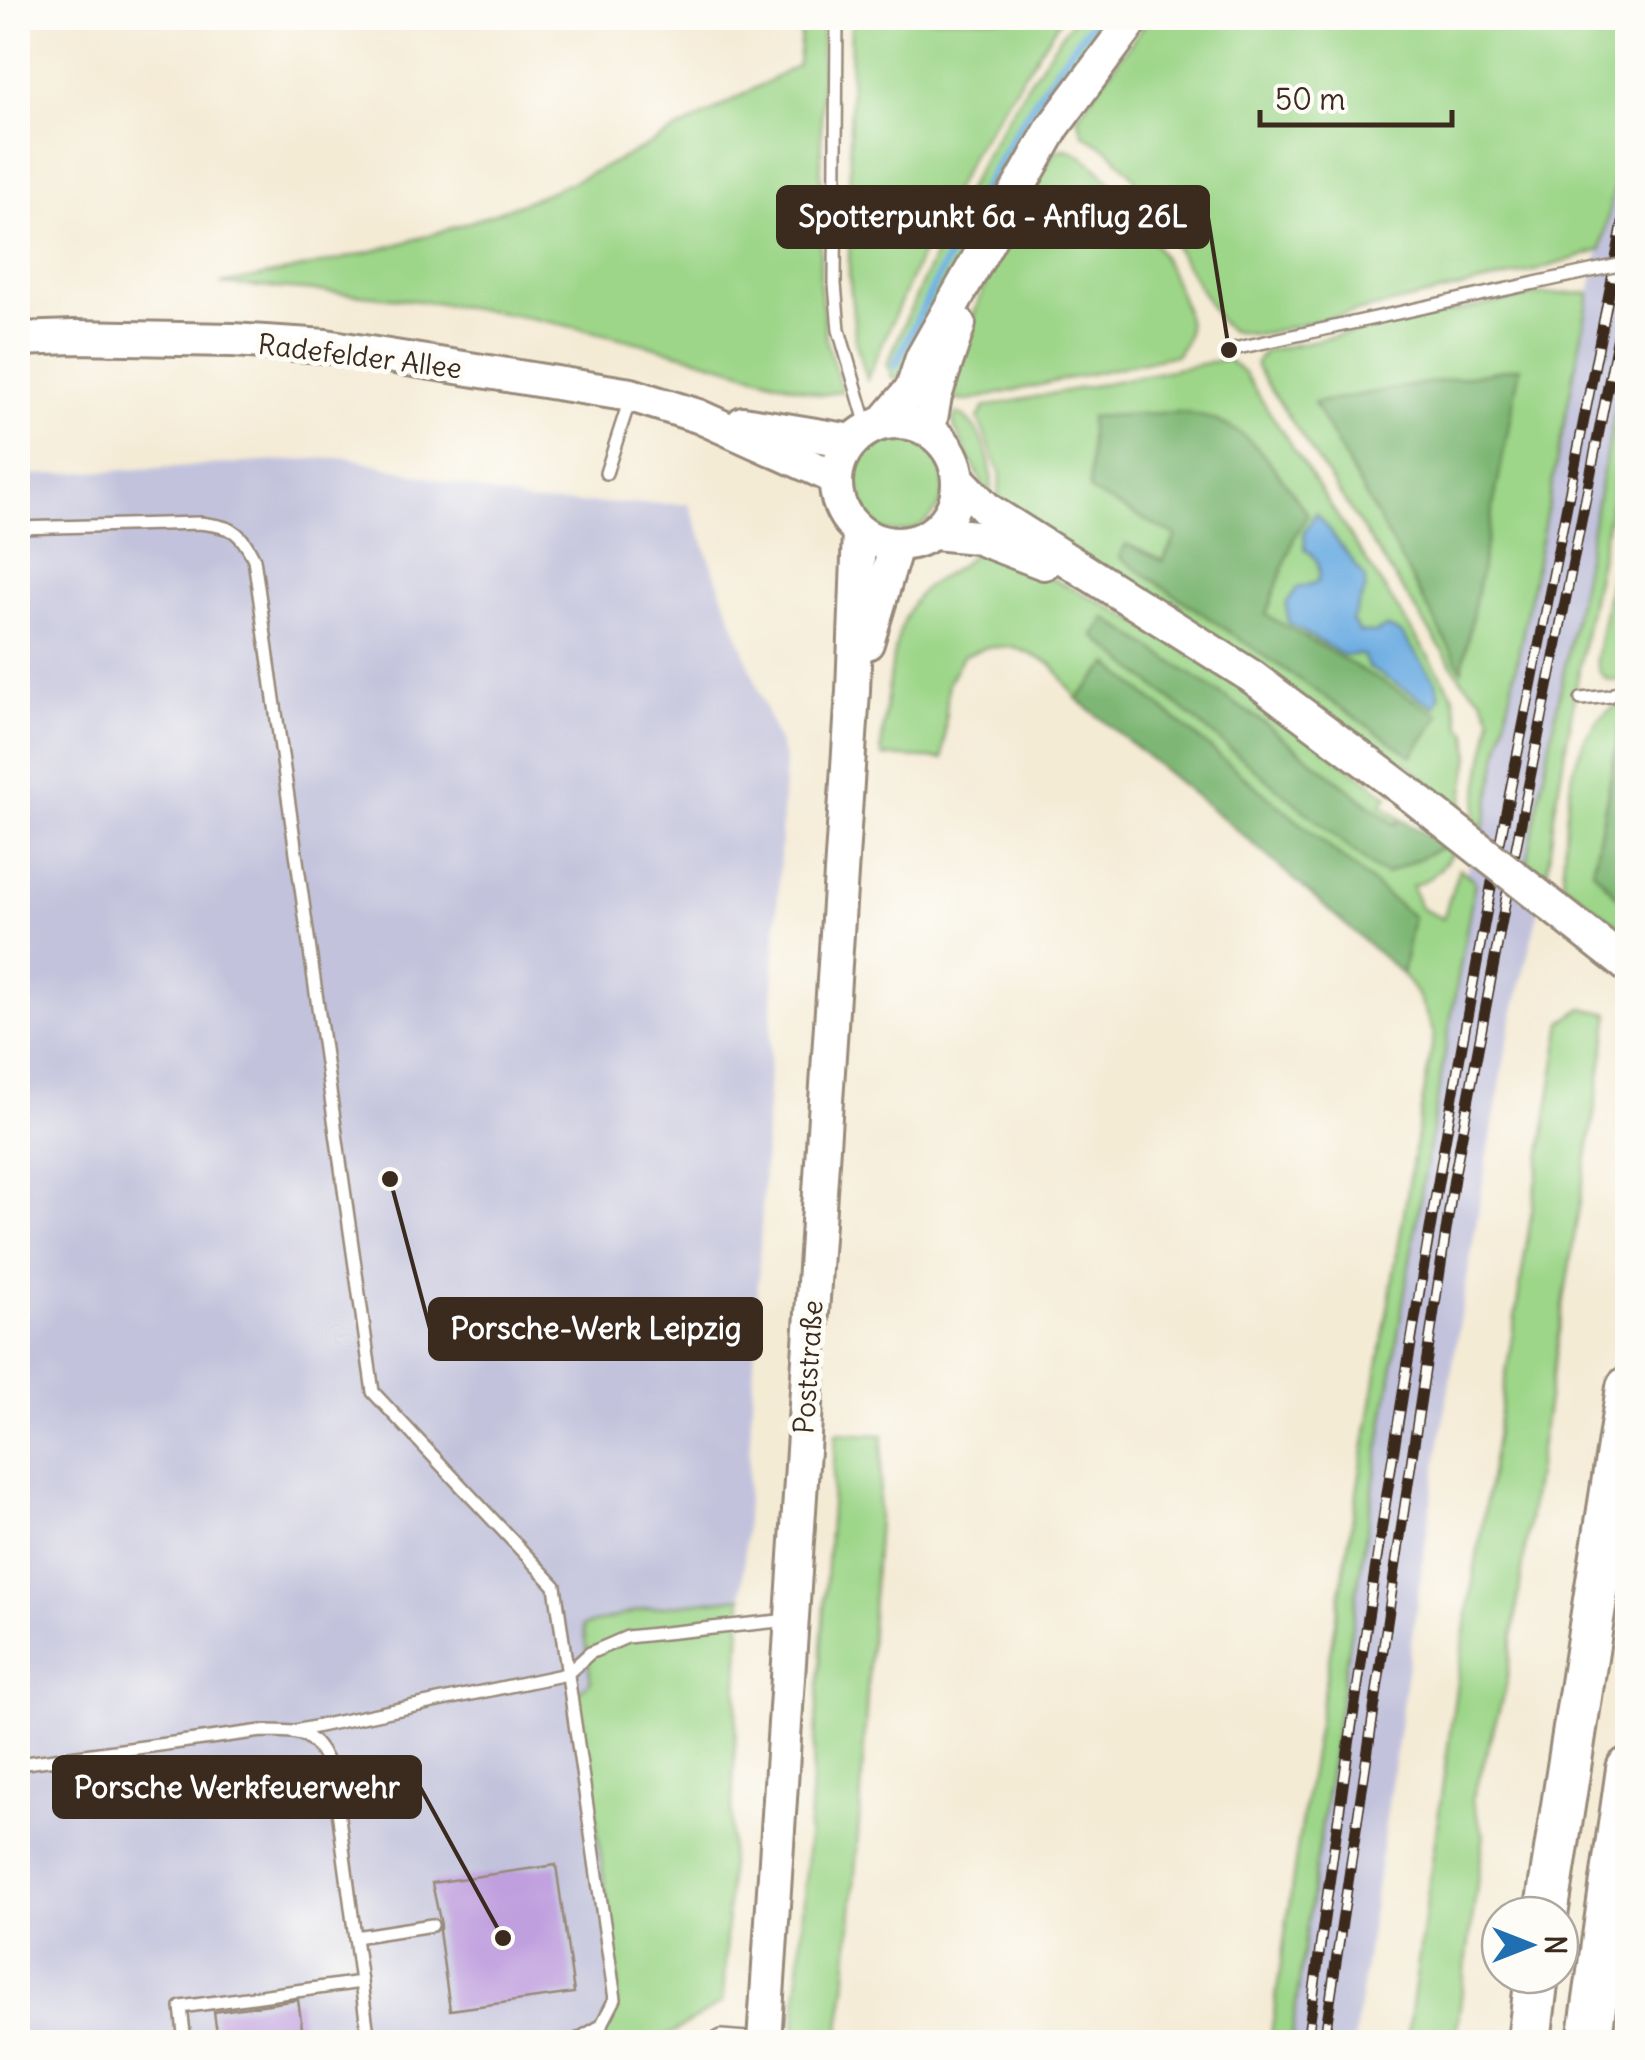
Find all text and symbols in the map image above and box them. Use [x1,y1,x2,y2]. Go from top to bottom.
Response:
scale bar [1260,65,1452,127]
text: 50 m [1275,80,1345,118]
callout: Spotterpunkt 6a - Anflug 26L [778,187,1208,247]
text: Spotterpunkt 6a - Anflug 26L [798,197,1188,235]
street label: Radefelder Allee [256,326,464,386]
callout: Porsche-Werk Leipzig [430,1299,761,1359]
street label: Poststraße [785,1299,831,1435]
text: Porsche-Werk Leipzig [451,1309,741,1347]
callout: Porsche Werkfeuerwehr [54,1757,420,1817]
text: Porsche Werkfeuerwehr [74,1768,401,1806]
north arrow [1480,1895,1580,1995]
text: N [1537,1935,1573,1955]

